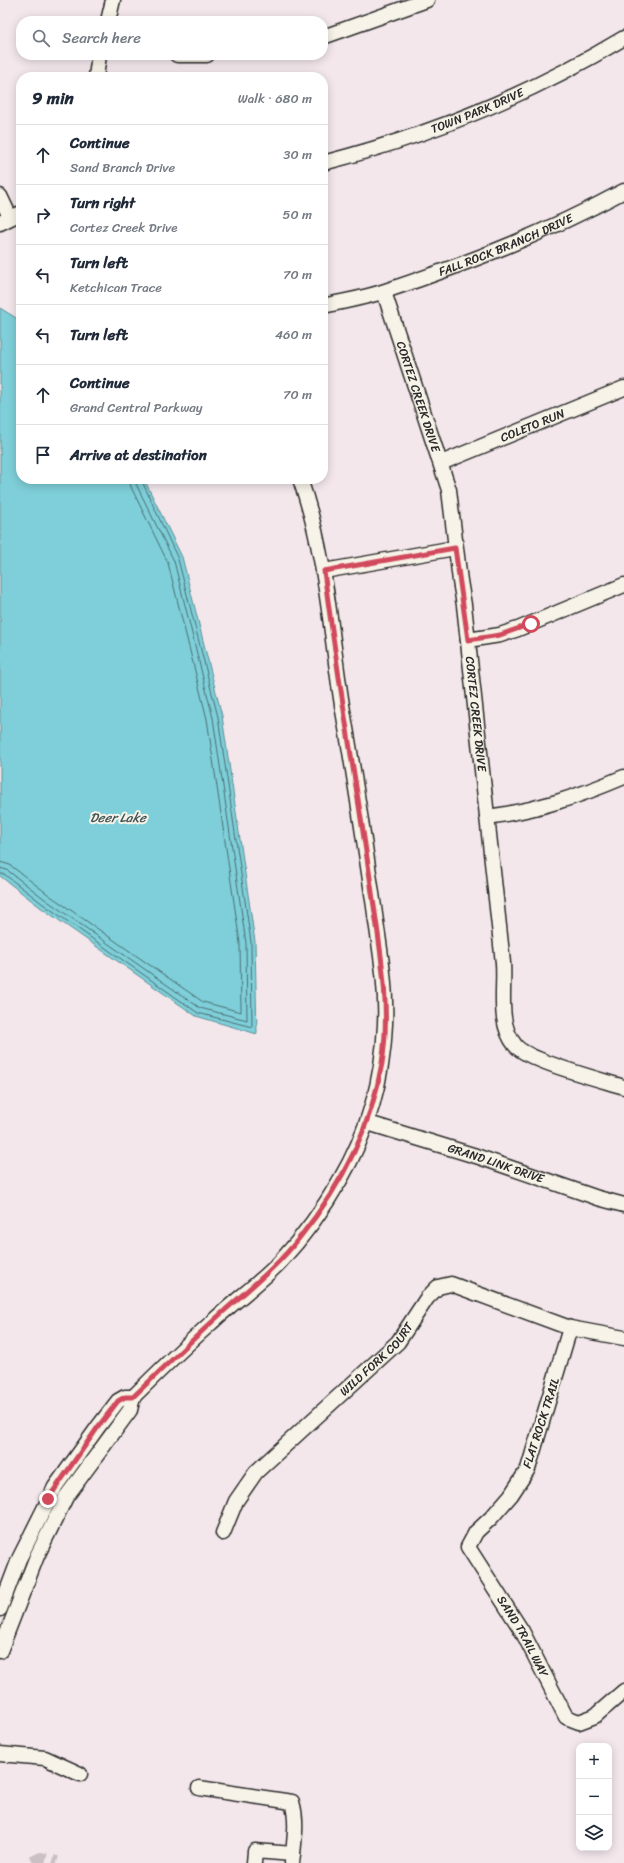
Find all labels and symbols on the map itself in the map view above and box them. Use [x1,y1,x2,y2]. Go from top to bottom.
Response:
street label: TOWN PARK DRIVE [428,81,529,140]
street label: FALL ROCK BRANCH DRIVE [435,207,578,283]
street label: CORTEZ CREEK DRIVE [390,338,447,456]
street label: COLETO RUN [497,402,569,449]
route start [522,615,540,633]
street label: CORTEZ CREEK DRIVE [459,655,493,774]
water label: Deer Lake [90,806,147,829]
street label: GRAND LINK DRIVE [445,1137,548,1190]
street label: WILD FORK COURT [334,1317,420,1402]
street label: FLAT ROCK TRAIL [516,1374,566,1471]
route end [39,1490,57,1508]
street label: SAND TRAIL WAY [491,1591,555,1681]

